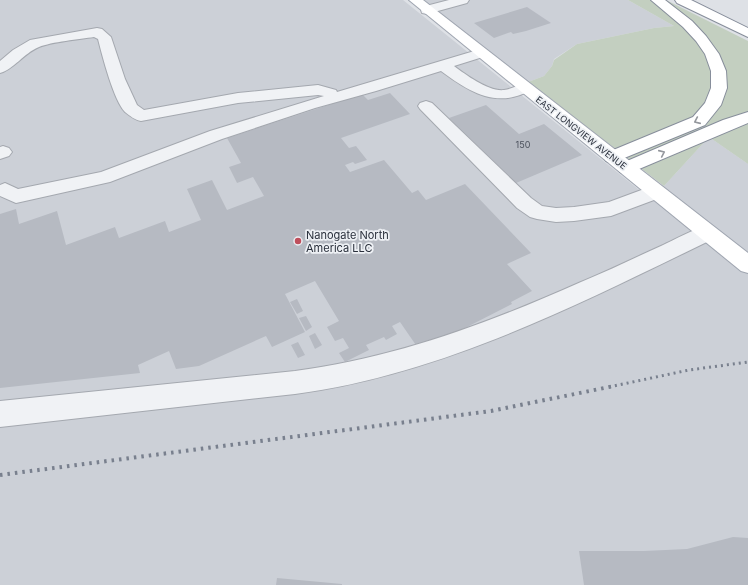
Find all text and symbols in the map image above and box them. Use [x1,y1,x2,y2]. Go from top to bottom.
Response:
street label: EAST LONGVIEW AVENUE [534,94,629,172]
one-way arrow [694,116,702,124]
house number: 150 [516,139,531,150]
one-way arrow [658,150,665,158]
place label: Nanogate North America LLC [306,228,389,255]
marker: Nanogate North America LLC [293,236,303,246]

